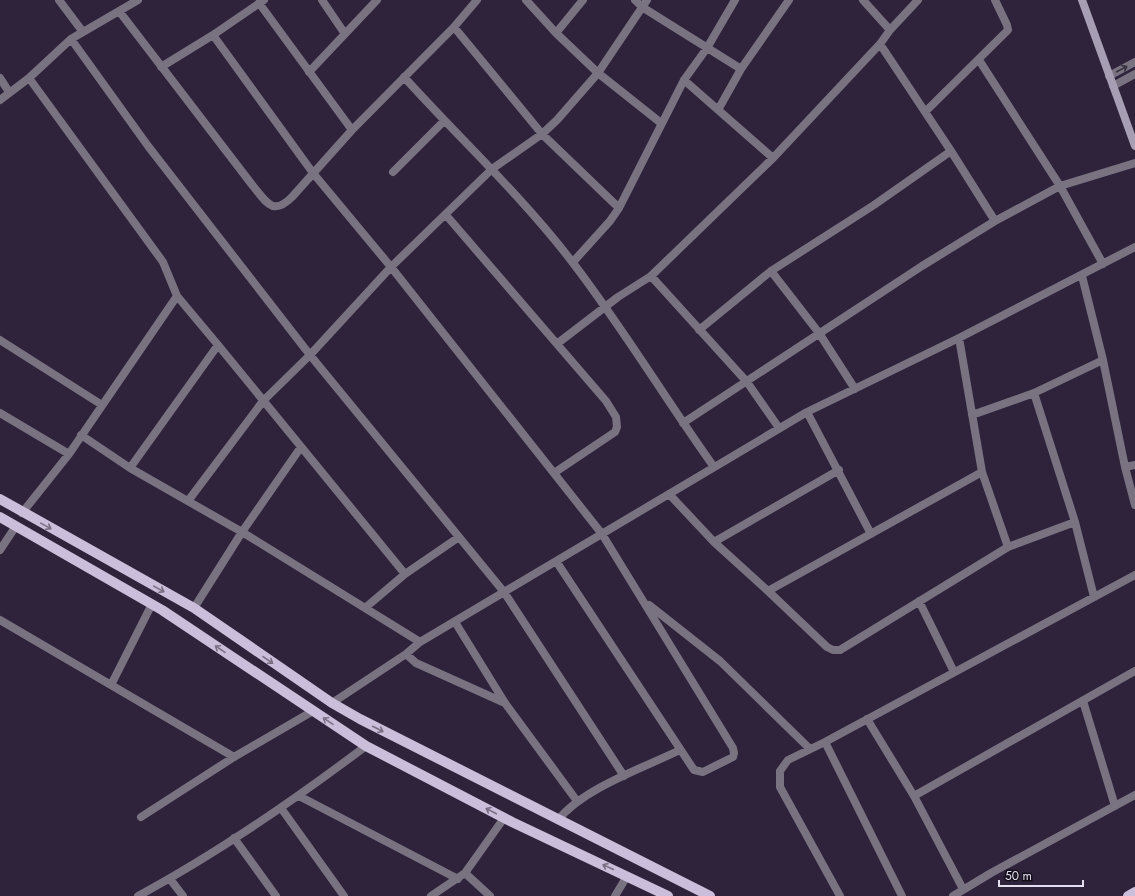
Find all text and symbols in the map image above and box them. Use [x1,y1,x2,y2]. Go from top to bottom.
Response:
one-way arrow [1116,65,1128,73]
one-way arrow [40,523,52,530]
one-way arrow [153,586,165,593]
one-way arrow [215,645,226,653]
one-way arrow [263,656,274,664]
one-way arrow [323,717,334,725]
one-way arrow [372,726,384,733]
one-way arrow [485,807,497,814]
scale bar [999,862,1083,888]
one-way arrow [602,863,614,870]
text: 50 m [1005,867,1032,885]

